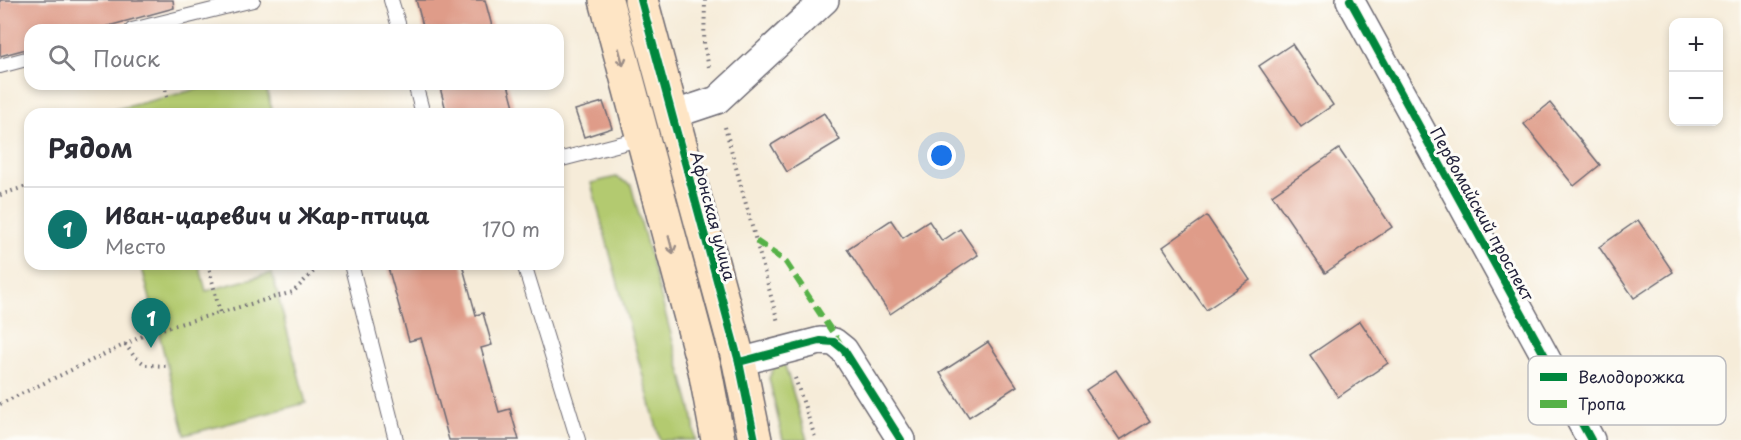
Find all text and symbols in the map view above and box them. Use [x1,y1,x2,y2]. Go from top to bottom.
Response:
map controls [1669,18,1723,126]
button: + [1669,18,1723,72]
search box [24,24,564,90]
icon: search [45,41,78,74]
text: Поиск [93,41,160,74]
one-way arrow [615,47,627,66]
button: − [1669,72,1723,126]
street label: Первомайский проспект [1425,122,1541,305]
text: Рядом [48,128,133,167]
your location [927,141,956,170]
street label: Афонская улица [685,148,743,283]
text: Иван-царевич и Жар-птица [105,198,430,231]
text: 1 [63,214,72,244]
text: 170 m [482,214,540,244]
text: Место [105,231,166,261]
one-way arrow [666,235,678,254]
pin: 1 [132,298,170,348]
legend [1528,356,1726,425]
text: Велодорожка [1578,364,1685,388]
text: Тропа [1578,391,1626,415]

